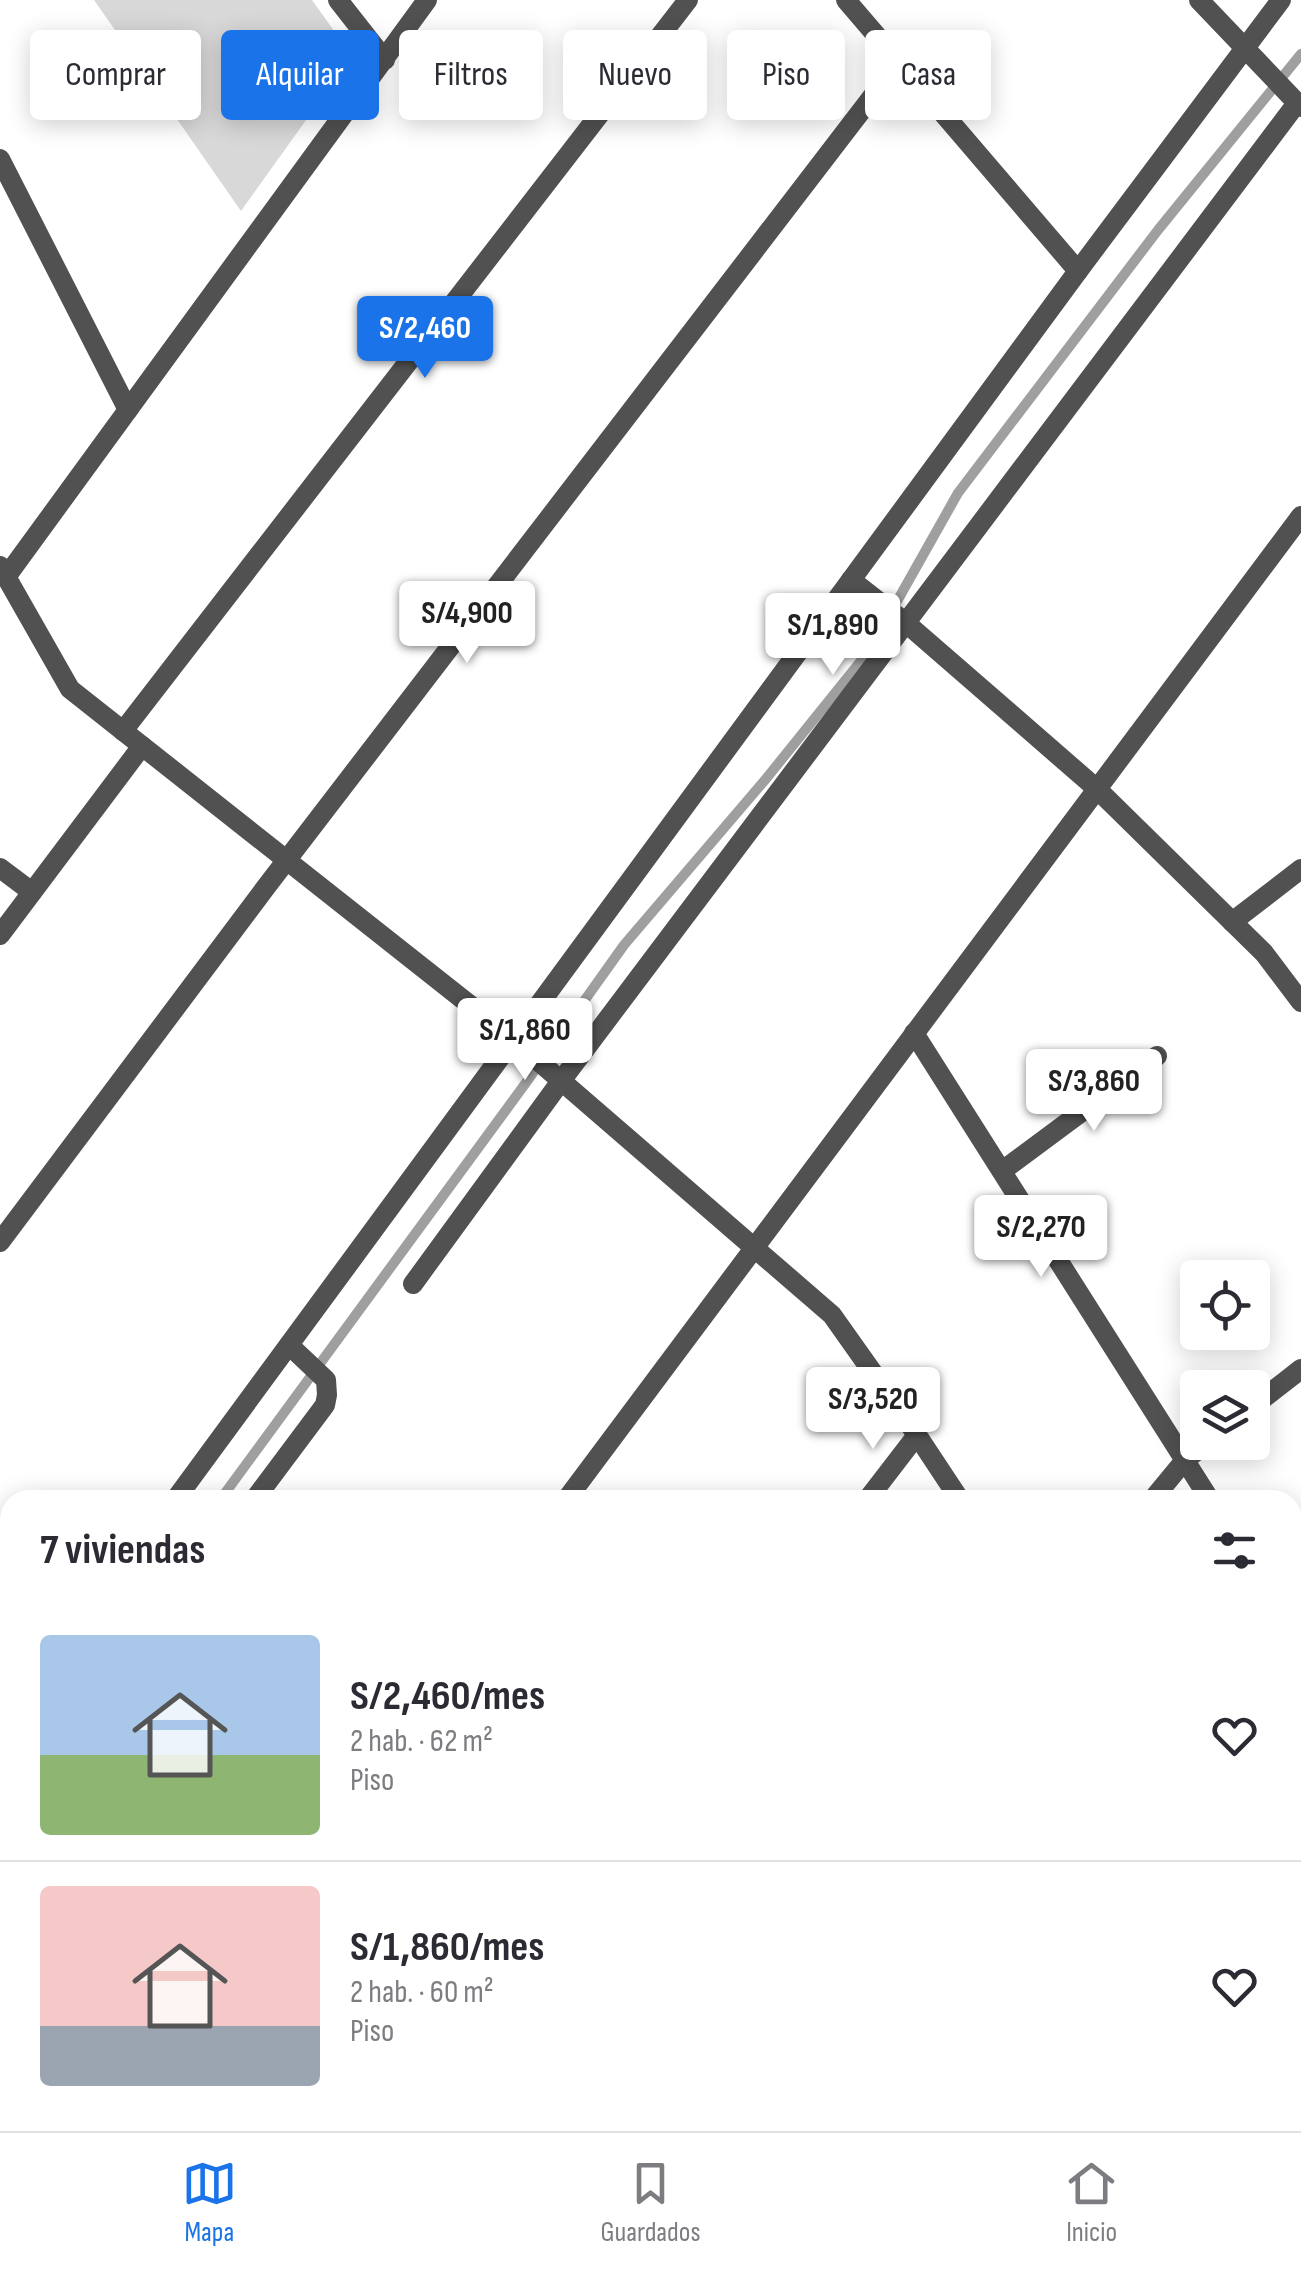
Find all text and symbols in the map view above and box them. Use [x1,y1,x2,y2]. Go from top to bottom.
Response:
chip: Comprar [30,30,201,120]
chip: Alquilar [221,30,379,120]
chip: Filtros [399,30,543,120]
chip: Nuevo [563,30,707,120]
chip: Piso [727,30,845,120]
chip: Casa [865,30,991,120]
pin: S/2,460 [333,296,517,381]
text: S/2,460 [379,309,471,348]
pin: S/4,900 [375,581,559,666]
pin: S/1,890 [741,593,925,678]
text: S/4,900 [421,594,513,633]
text: S/1,890 [787,606,879,645]
pin: S/1,860 [433,998,617,1083]
text: S/1,860 [479,1011,571,1050]
pin: S/3,860 [1002,1049,1186,1134]
text: S/3,860 [1048,1062,1140,1101]
pin: S/2,270 [949,1195,1133,1280]
text: S/2,270 [996,1208,1086,1247]
map controls [1180,1260,1270,1460]
button: locate [1180,1260,1270,1350]
pin: S/3,520 [781,1367,965,1452]
button: layers [1180,1370,1270,1460]
text: S/3,520 [828,1380,918,1419]
icon: filters [1207,1523,1262,1578]
text: 7 viviendas [40,1525,205,1576]
text: S/2,460/mes [350,1671,545,1722]
icon: home [120,1675,240,1795]
icon: heart [1207,1708,1262,1763]
text: 2 hab. · 62 m² [350,1722,493,1761]
text: Piso [350,1761,394,1800]
text: S/1,860/mes [350,1922,544,1973]
icon: home [120,1926,240,2046]
icon: heart [1207,1959,1262,2014]
text: 2 hab. · 60 m² [350,1973,494,2012]
text: Piso [350,2012,394,2051]
tab: Mapa [182,2156,237,2249]
tab: Guardados [601,2156,700,2249]
tab: Inicio [1064,2156,1119,2249]

